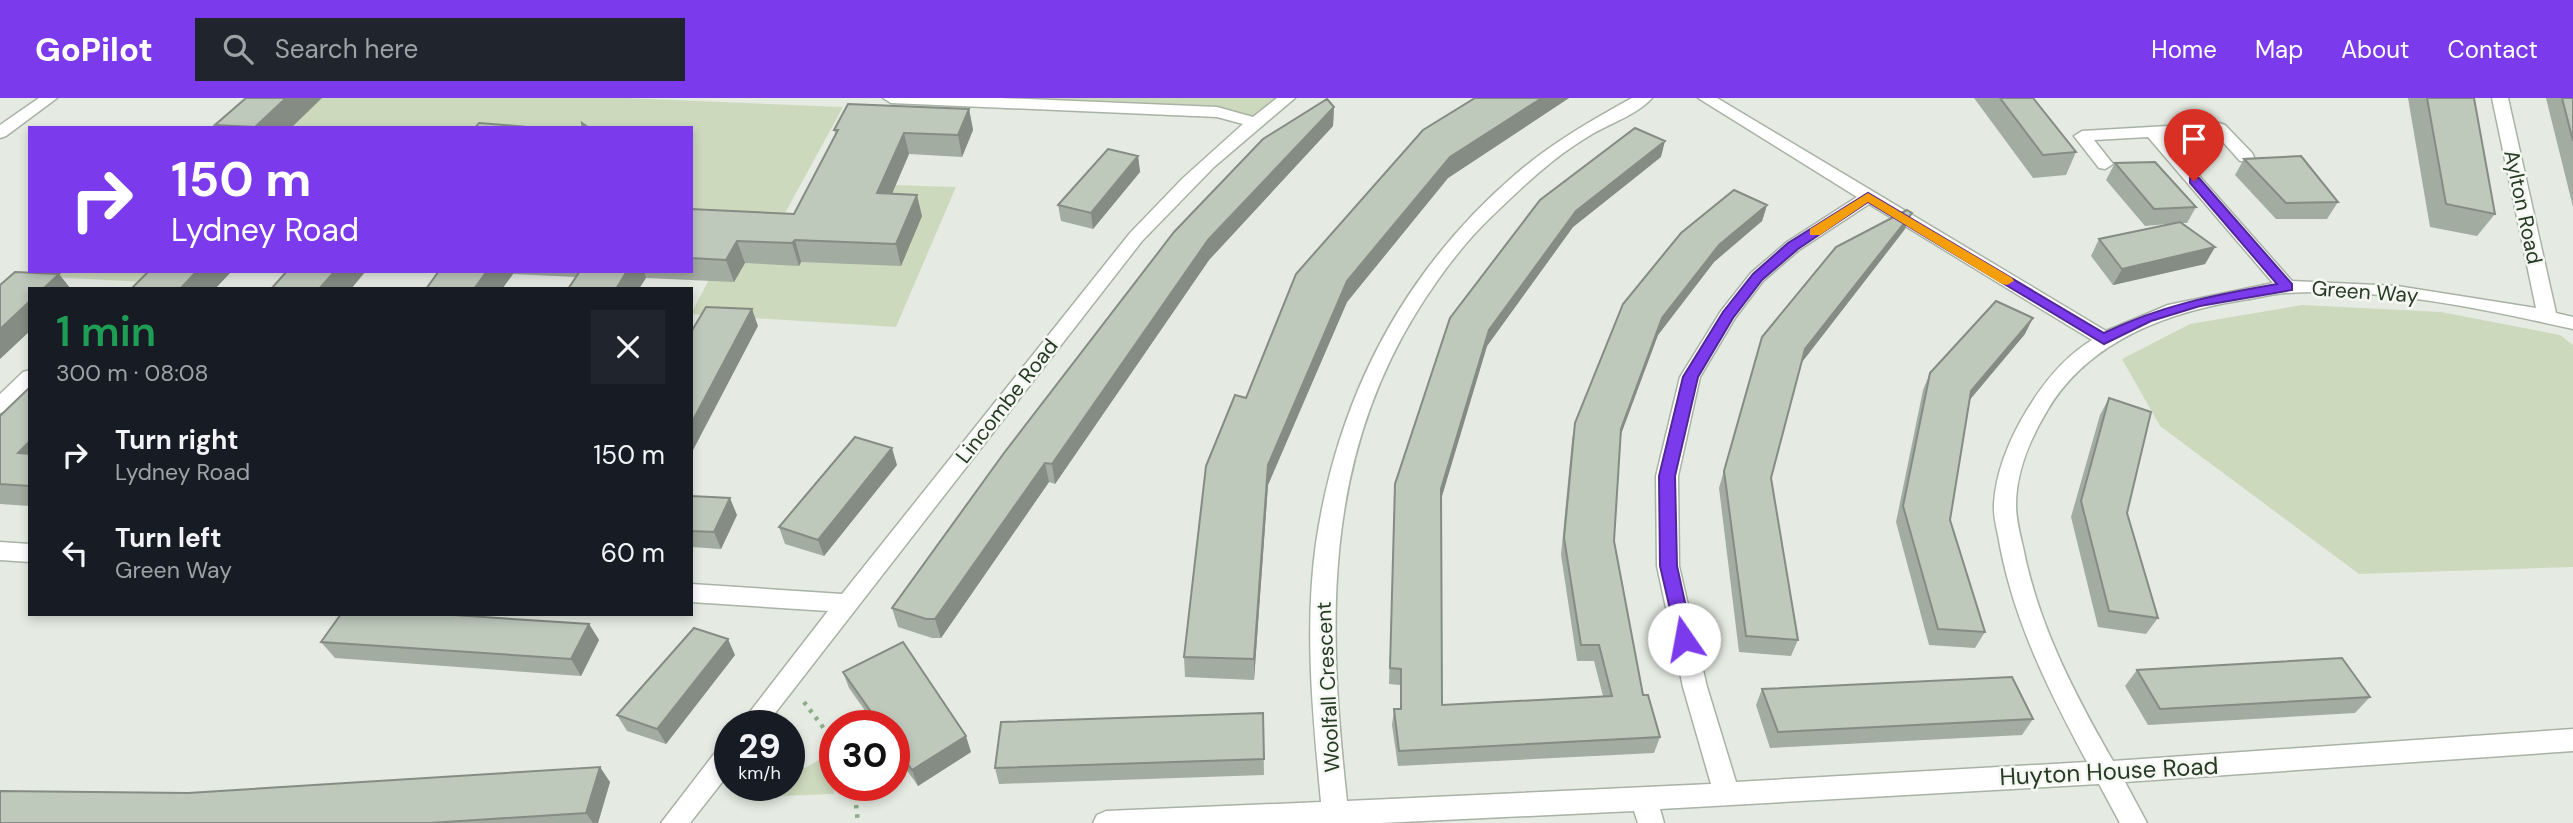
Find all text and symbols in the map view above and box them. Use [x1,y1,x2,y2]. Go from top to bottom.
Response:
search box [195,18,685,81]
text: GoPilot [35,28,153,71]
icon: search [219,30,257,68]
text: Search here [275,32,418,66]
text: Home [2151,34,2217,65]
text: Map [2255,34,2303,65]
text: About [2341,34,2410,65]
text: Contact [2448,34,2538,65]
pin [2164,109,2224,181]
icon: arrive [2175,120,2213,158]
text: 150 m [171,147,311,211]
street label: Aylton Road [2497,147,2549,267]
icon: right [56,154,147,245]
text: Lydney Road [171,209,359,251]
street label: Green Way [2311,274,2420,310]
text: 1 min [56,304,156,359]
button: close [591,310,665,384]
street label: Lincombe Road [950,333,1064,469]
text: 300 m · 08:08 [56,358,209,388]
text: Turn right [115,423,239,457]
icon: right [56,436,94,474]
text: 150 m [593,438,665,472]
text: Lydney Road [115,457,250,487]
text: Turn left [115,521,222,555]
icon: left [56,534,94,572]
text: 60 m [601,536,665,570]
text: Green Way [115,555,232,585]
street label: Woolfall Crescent [1310,601,1346,773]
position arrow [1647,602,1721,676]
speed limit sign: 30 [819,710,910,801]
text: 29 [738,723,781,769]
street label: Huyton House Road [1999,750,2219,792]
text: km/h [738,761,781,785]

